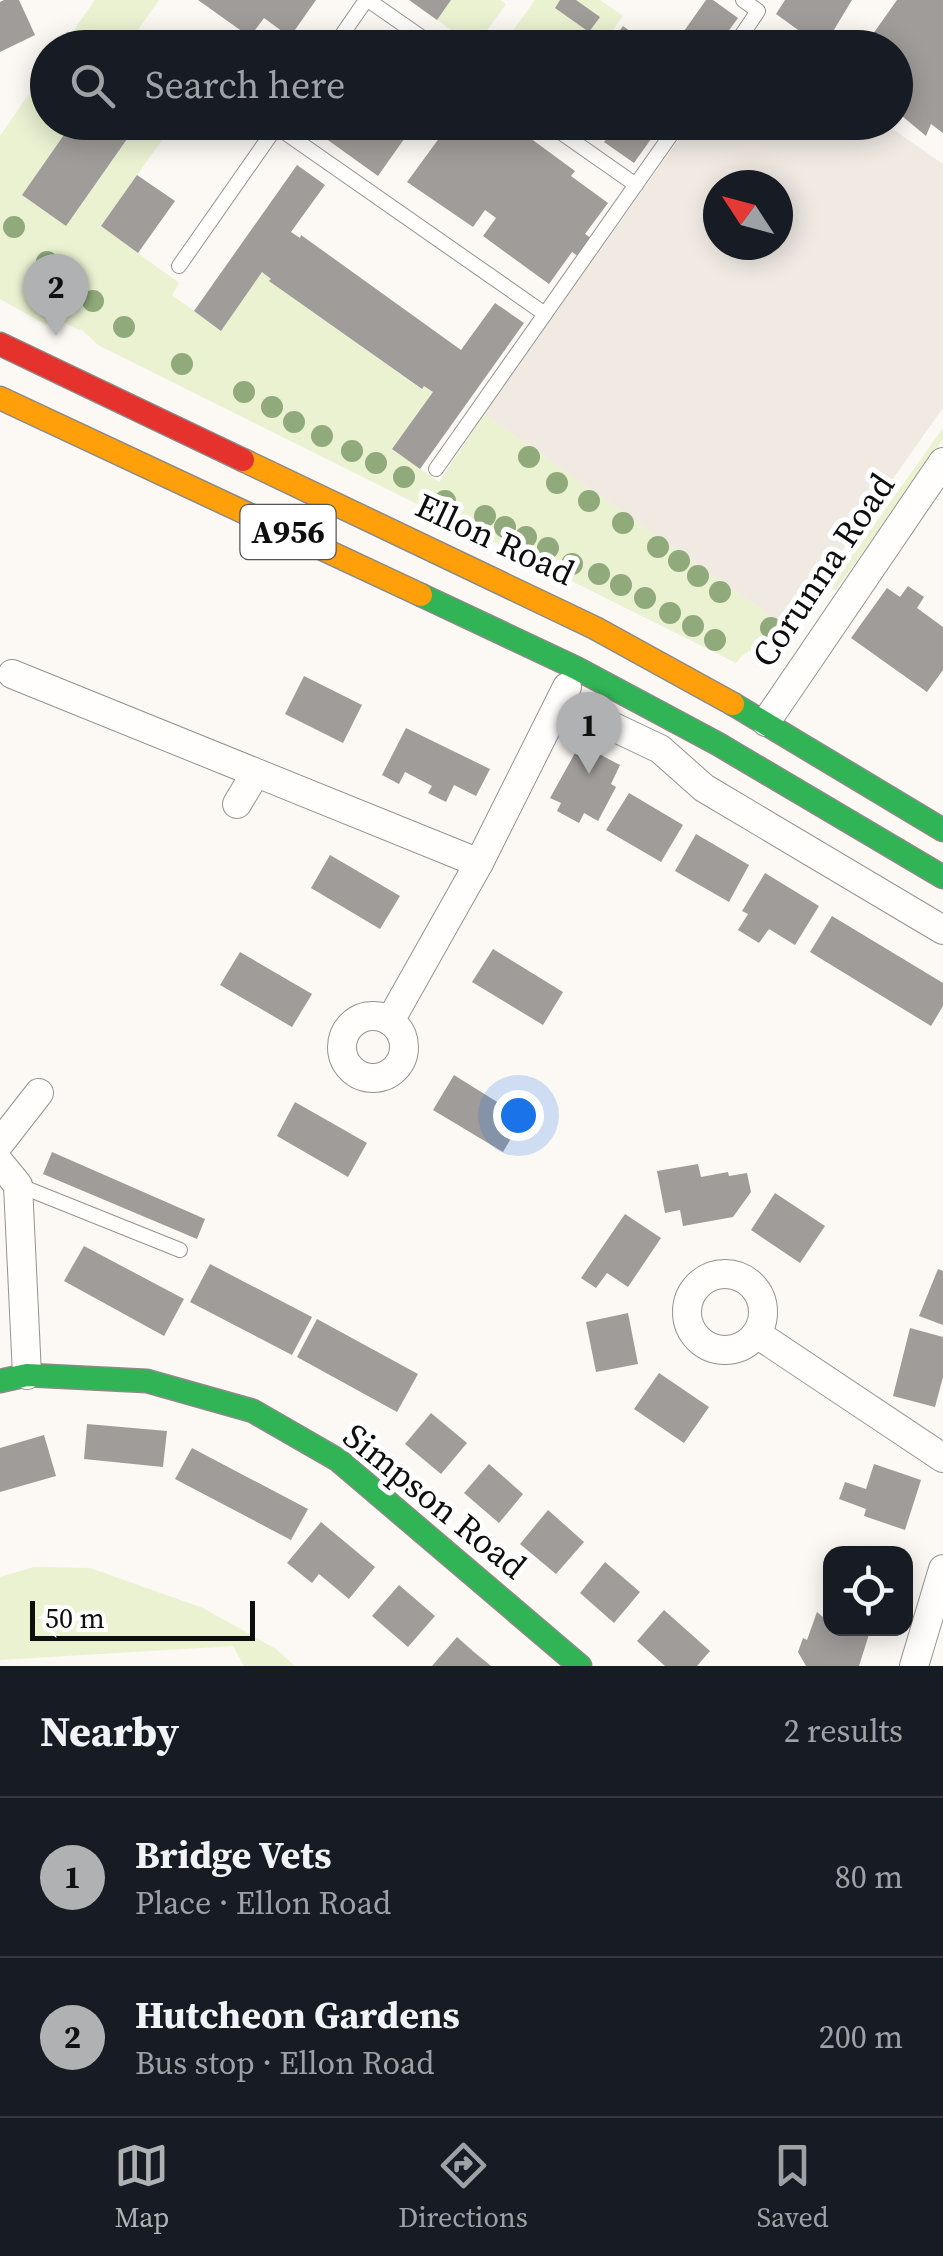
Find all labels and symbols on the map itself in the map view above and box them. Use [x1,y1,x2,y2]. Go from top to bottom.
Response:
north arrow [703,170,793,260]
pin: 2 [23,254,88,336]
street label: Corunna Road [740,464,906,676]
street label: Ellon Road [408,481,582,597]
road number: A956 [240,505,336,559]
pin: 1 [556,692,622,774]
your location [493,1090,544,1141]
street label: Simpson Road [333,1412,537,1590]
scale bar [30,1596,255,1640]

